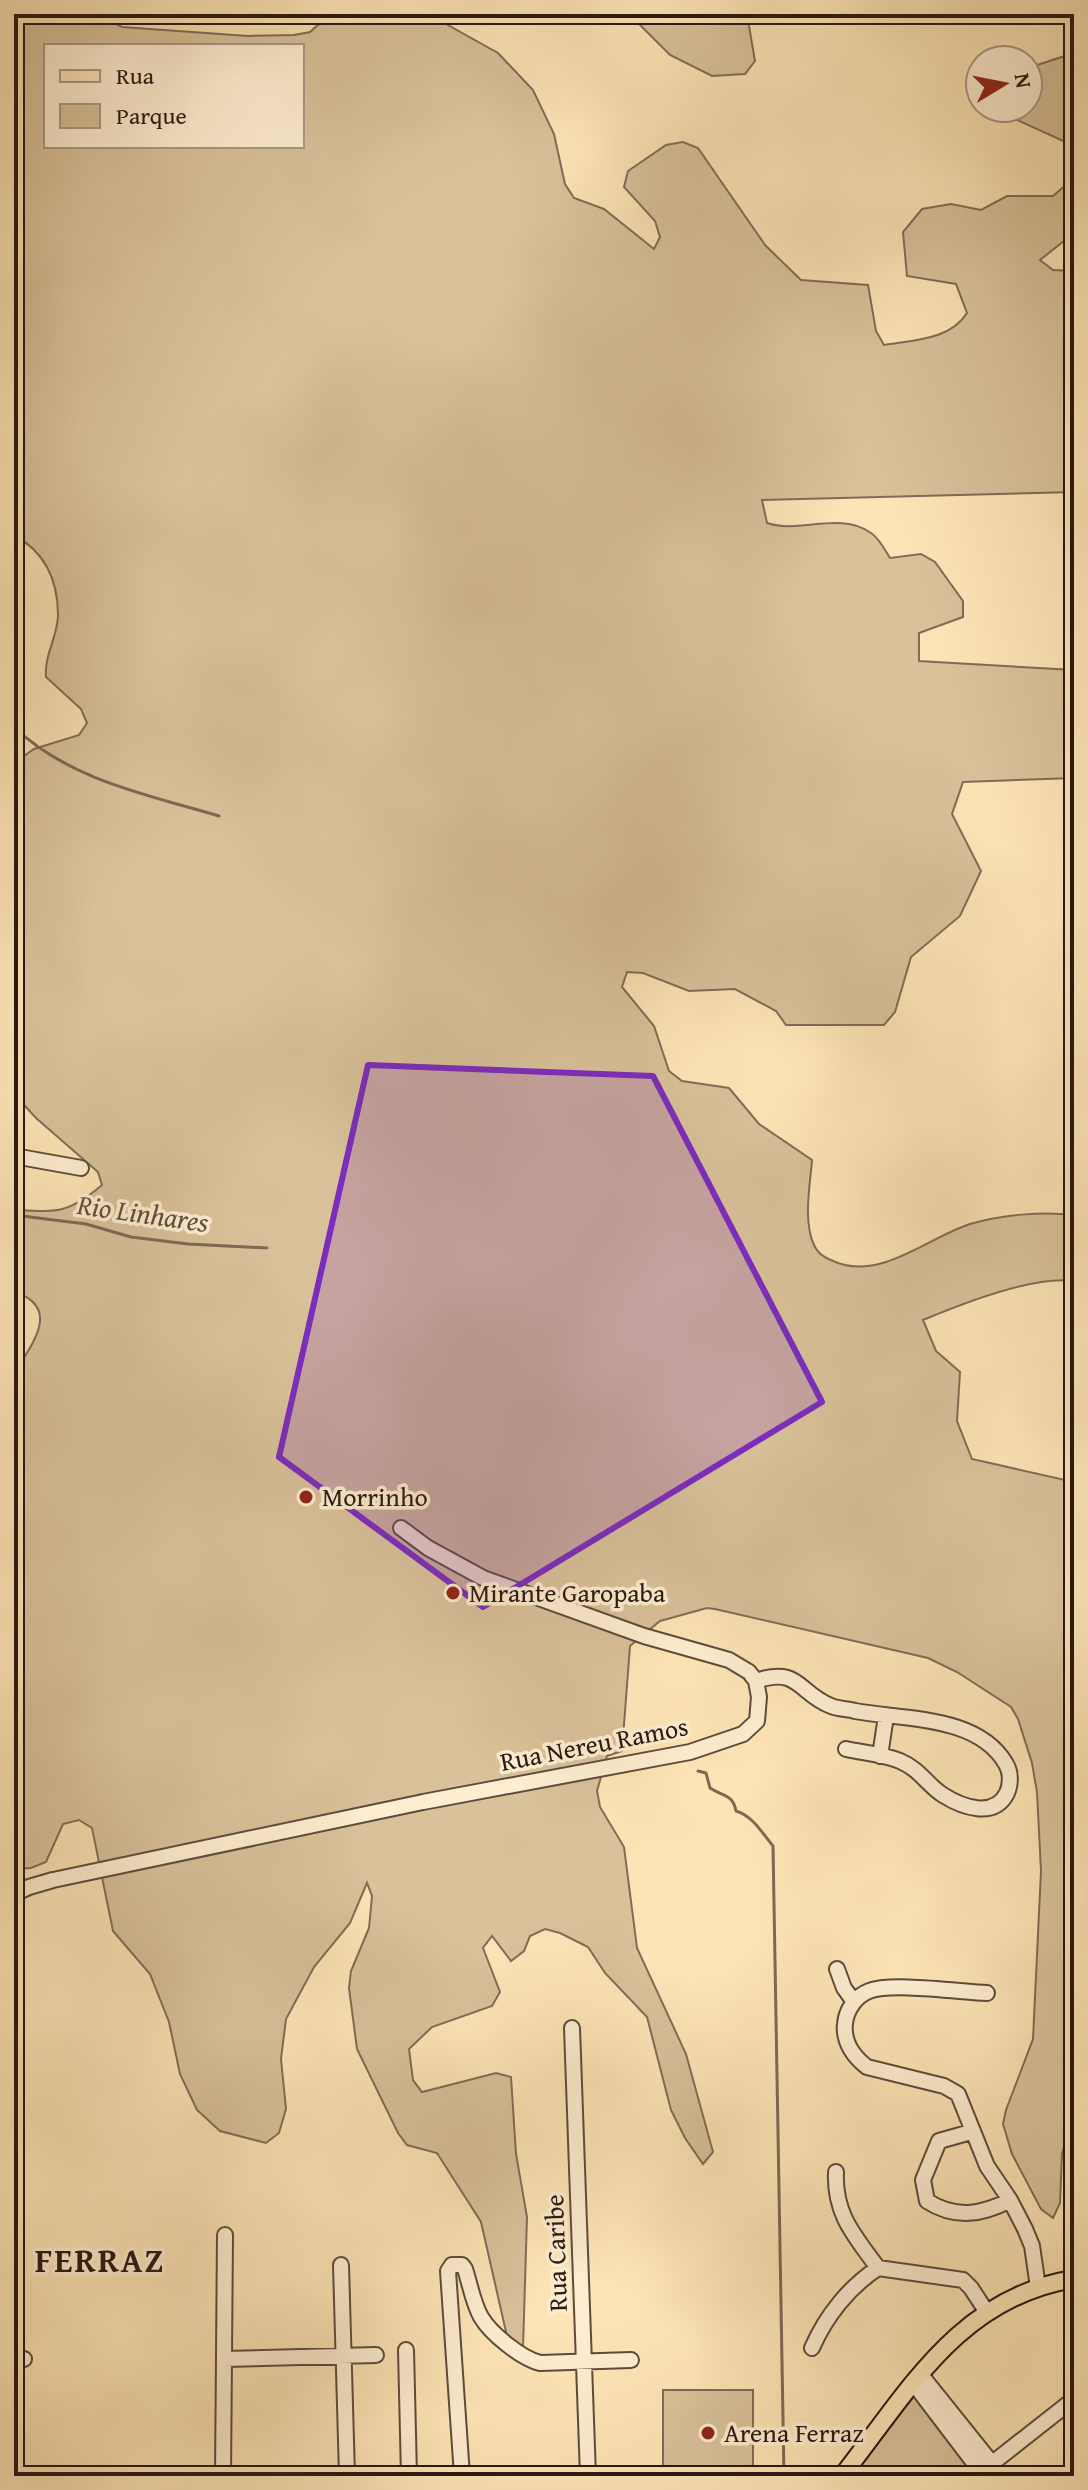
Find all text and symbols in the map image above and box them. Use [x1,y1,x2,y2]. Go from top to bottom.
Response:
legend [44,44,304,148]
north arrow [964,44,1044,124]
text: Rua [116,58,155,93]
text: N [1007,71,1041,91]
text: Parque [116,98,187,133]
water label: Rio Linhares [74,1183,211,1242]
place label: Morrinho [322,1477,428,1516]
marker: Morrinho [297,1488,315,1506]
place label: Mirante Garopaba [469,1573,666,1612]
marker: Mirante Garopaba [444,1584,462,1602]
street label: Rua Nereu Ramos [497,1706,691,1781]
street label: Rua Caribe [534,2194,577,2312]
district label: FERRAZ [35,2235,165,2284]
place label: Arena Ferraz [724,2413,864,2452]
marker: Arena Ferraz [699,2424,717,2442]

